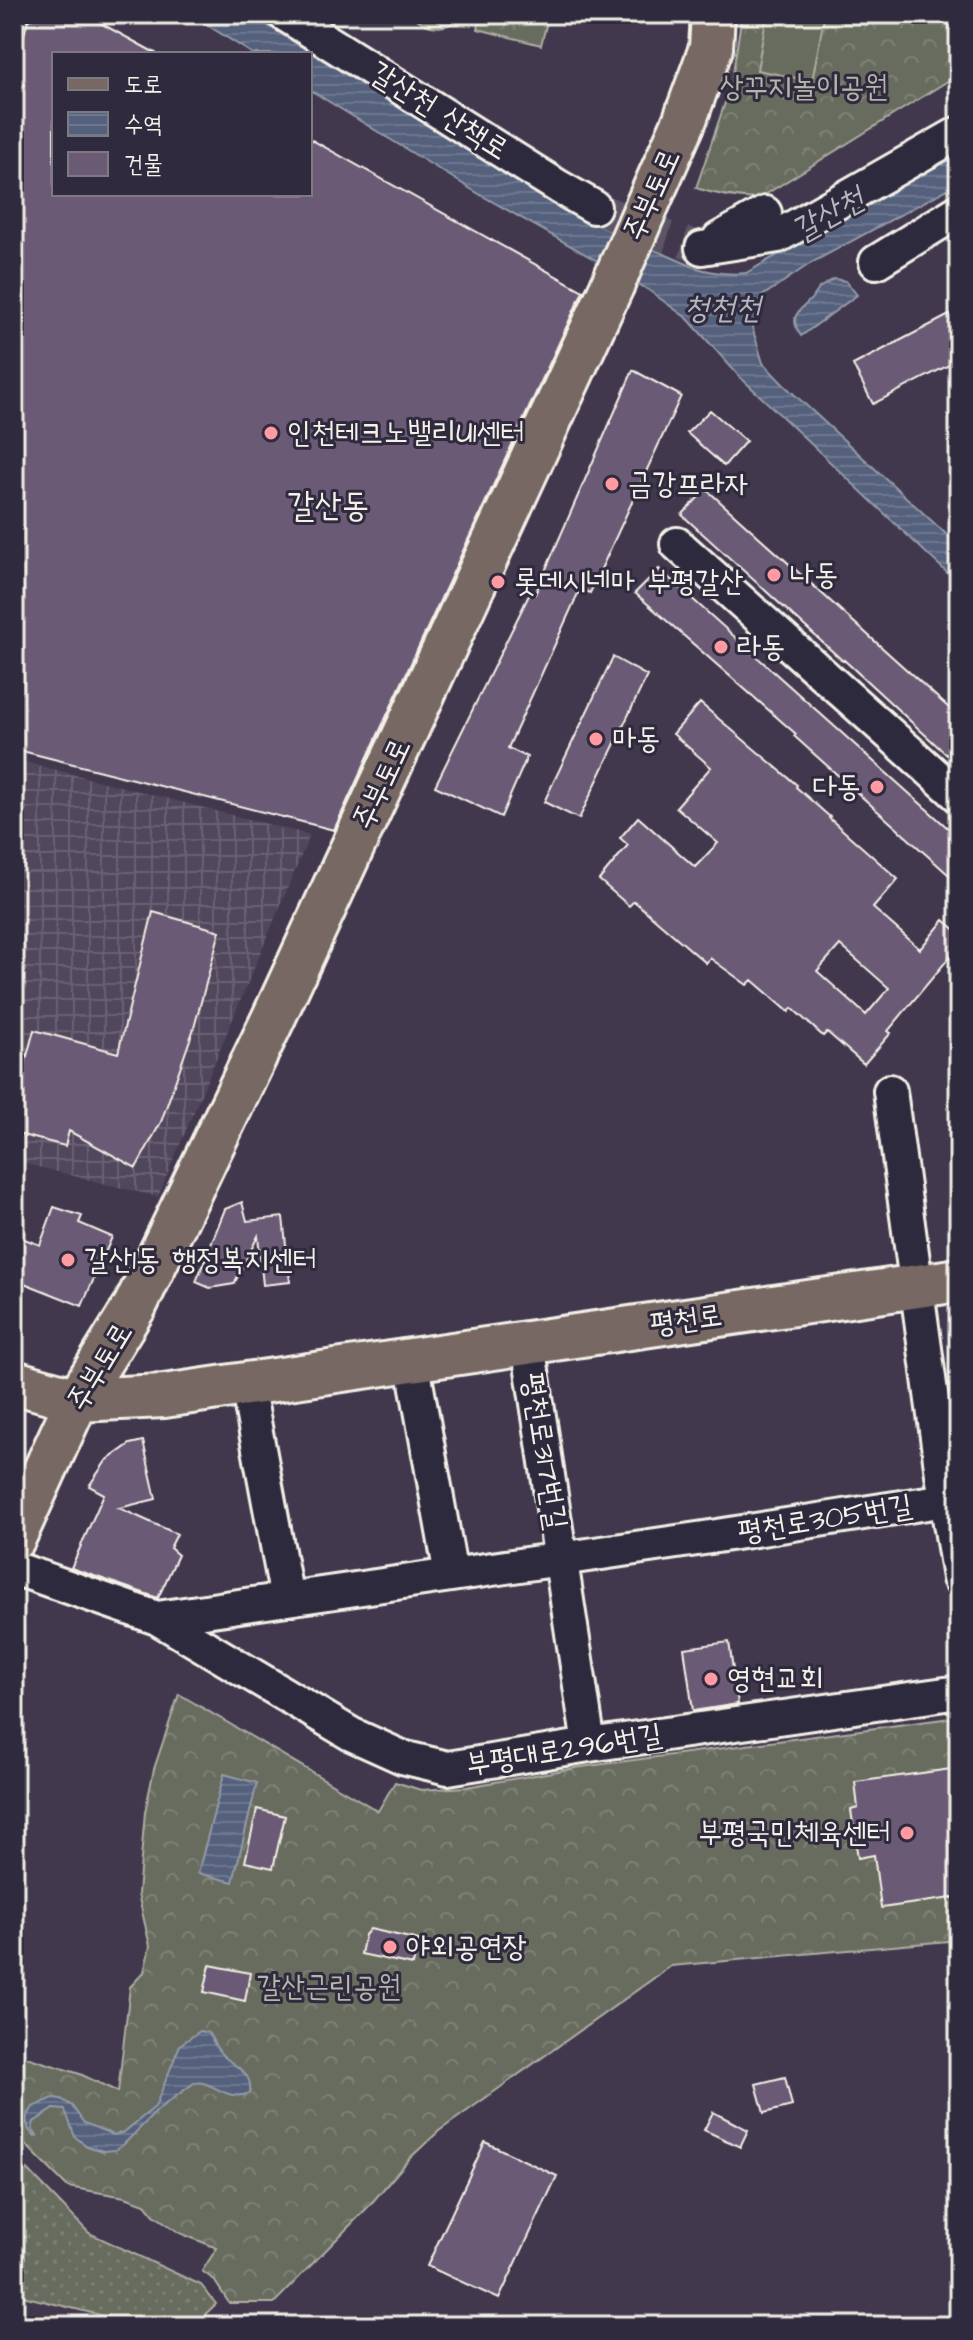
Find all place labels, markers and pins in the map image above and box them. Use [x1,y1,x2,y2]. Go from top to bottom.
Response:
place label: 인천테크노밸리U1센터 [287,412,525,454]
marker: 인천테크노밸리U1센터 [262,424,280,442]
place label: 금강프라자 [628,463,749,505]
marker: 금강프라자 [603,475,621,493]
place label: 나동 [790,554,838,596]
place label: 롯데시네마 부평갈산 [514,561,743,603]
marker: 나동 [765,566,783,584]
marker: 롯데시네마 부평갈산 [489,573,507,591]
place label: 라동 [737,626,785,668]
marker: 라동 [712,638,730,656]
place label: 마동 [612,718,660,760]
marker: 마동 [587,730,605,748]
place label: 다동 [813,766,861,808]
marker: 다동 [868,778,886,796]
place label: 갈산1동 행정복지센터 [84,1239,317,1281]
marker: 갈산1동 행정복지센터 [59,1251,77,1269]
place label: 영현교회 [727,1658,824,1700]
marker: 영현교회 [702,1670,720,1688]
place label: 부평국민체육센터 [698,1812,891,1854]
marker: 부평국민체육센터 [898,1824,916,1842]
place label: 야외공연장 [406,1926,527,1968]
marker: 야외공연장 [381,1938,399,1956]

